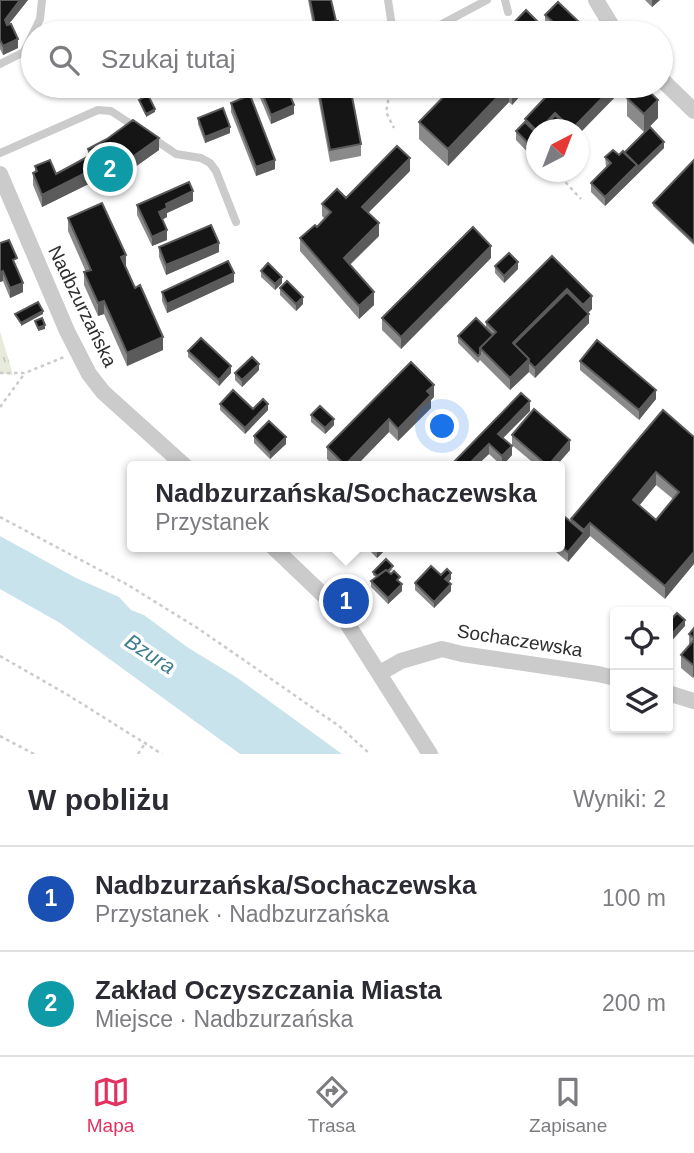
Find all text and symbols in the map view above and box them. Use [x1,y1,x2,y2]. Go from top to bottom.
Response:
search box [21,21,673,98]
icon: search [45,41,83,79]
text: Szukaj tutaj [101,44,235,74]
north arrow [526,119,589,182]
pin: 2 [87,143,133,195]
street label: Nadbzurzańska [44,242,121,371]
your location [425,409,459,443]
popup [127,461,565,552]
text: Nadbzurzańska/Sochaczewska [155,478,537,508]
text: Przystanek [155,509,269,535]
pin: 1 [323,575,369,627]
map controls [610,607,673,733]
button: locate [610,607,673,670]
street label: Sochaczewska [456,620,585,661]
water label: Bzura [121,629,180,678]
button: layers [610,670,673,733]
text: W pobliżu [28,783,170,816]
text: Wyniki: 2 [573,786,666,812]
text: Nadbzurzańska/Sochaczewska [95,870,477,900]
text: 1 [45,885,57,911]
text: 100 m [602,885,666,911]
text: Przystanek · Nadbzurzańska [95,901,389,927]
text: Zakład Oczyszczania Miasta [95,975,442,1005]
text: 2 [45,990,57,1016]
text: 200 m [602,990,666,1016]
text: Miejsce · Nadbzurzańska [95,1006,353,1032]
tab: Mapa [87,1073,134,1137]
tab: Trasa [308,1073,356,1137]
tab: Zapisane [529,1073,607,1137]

